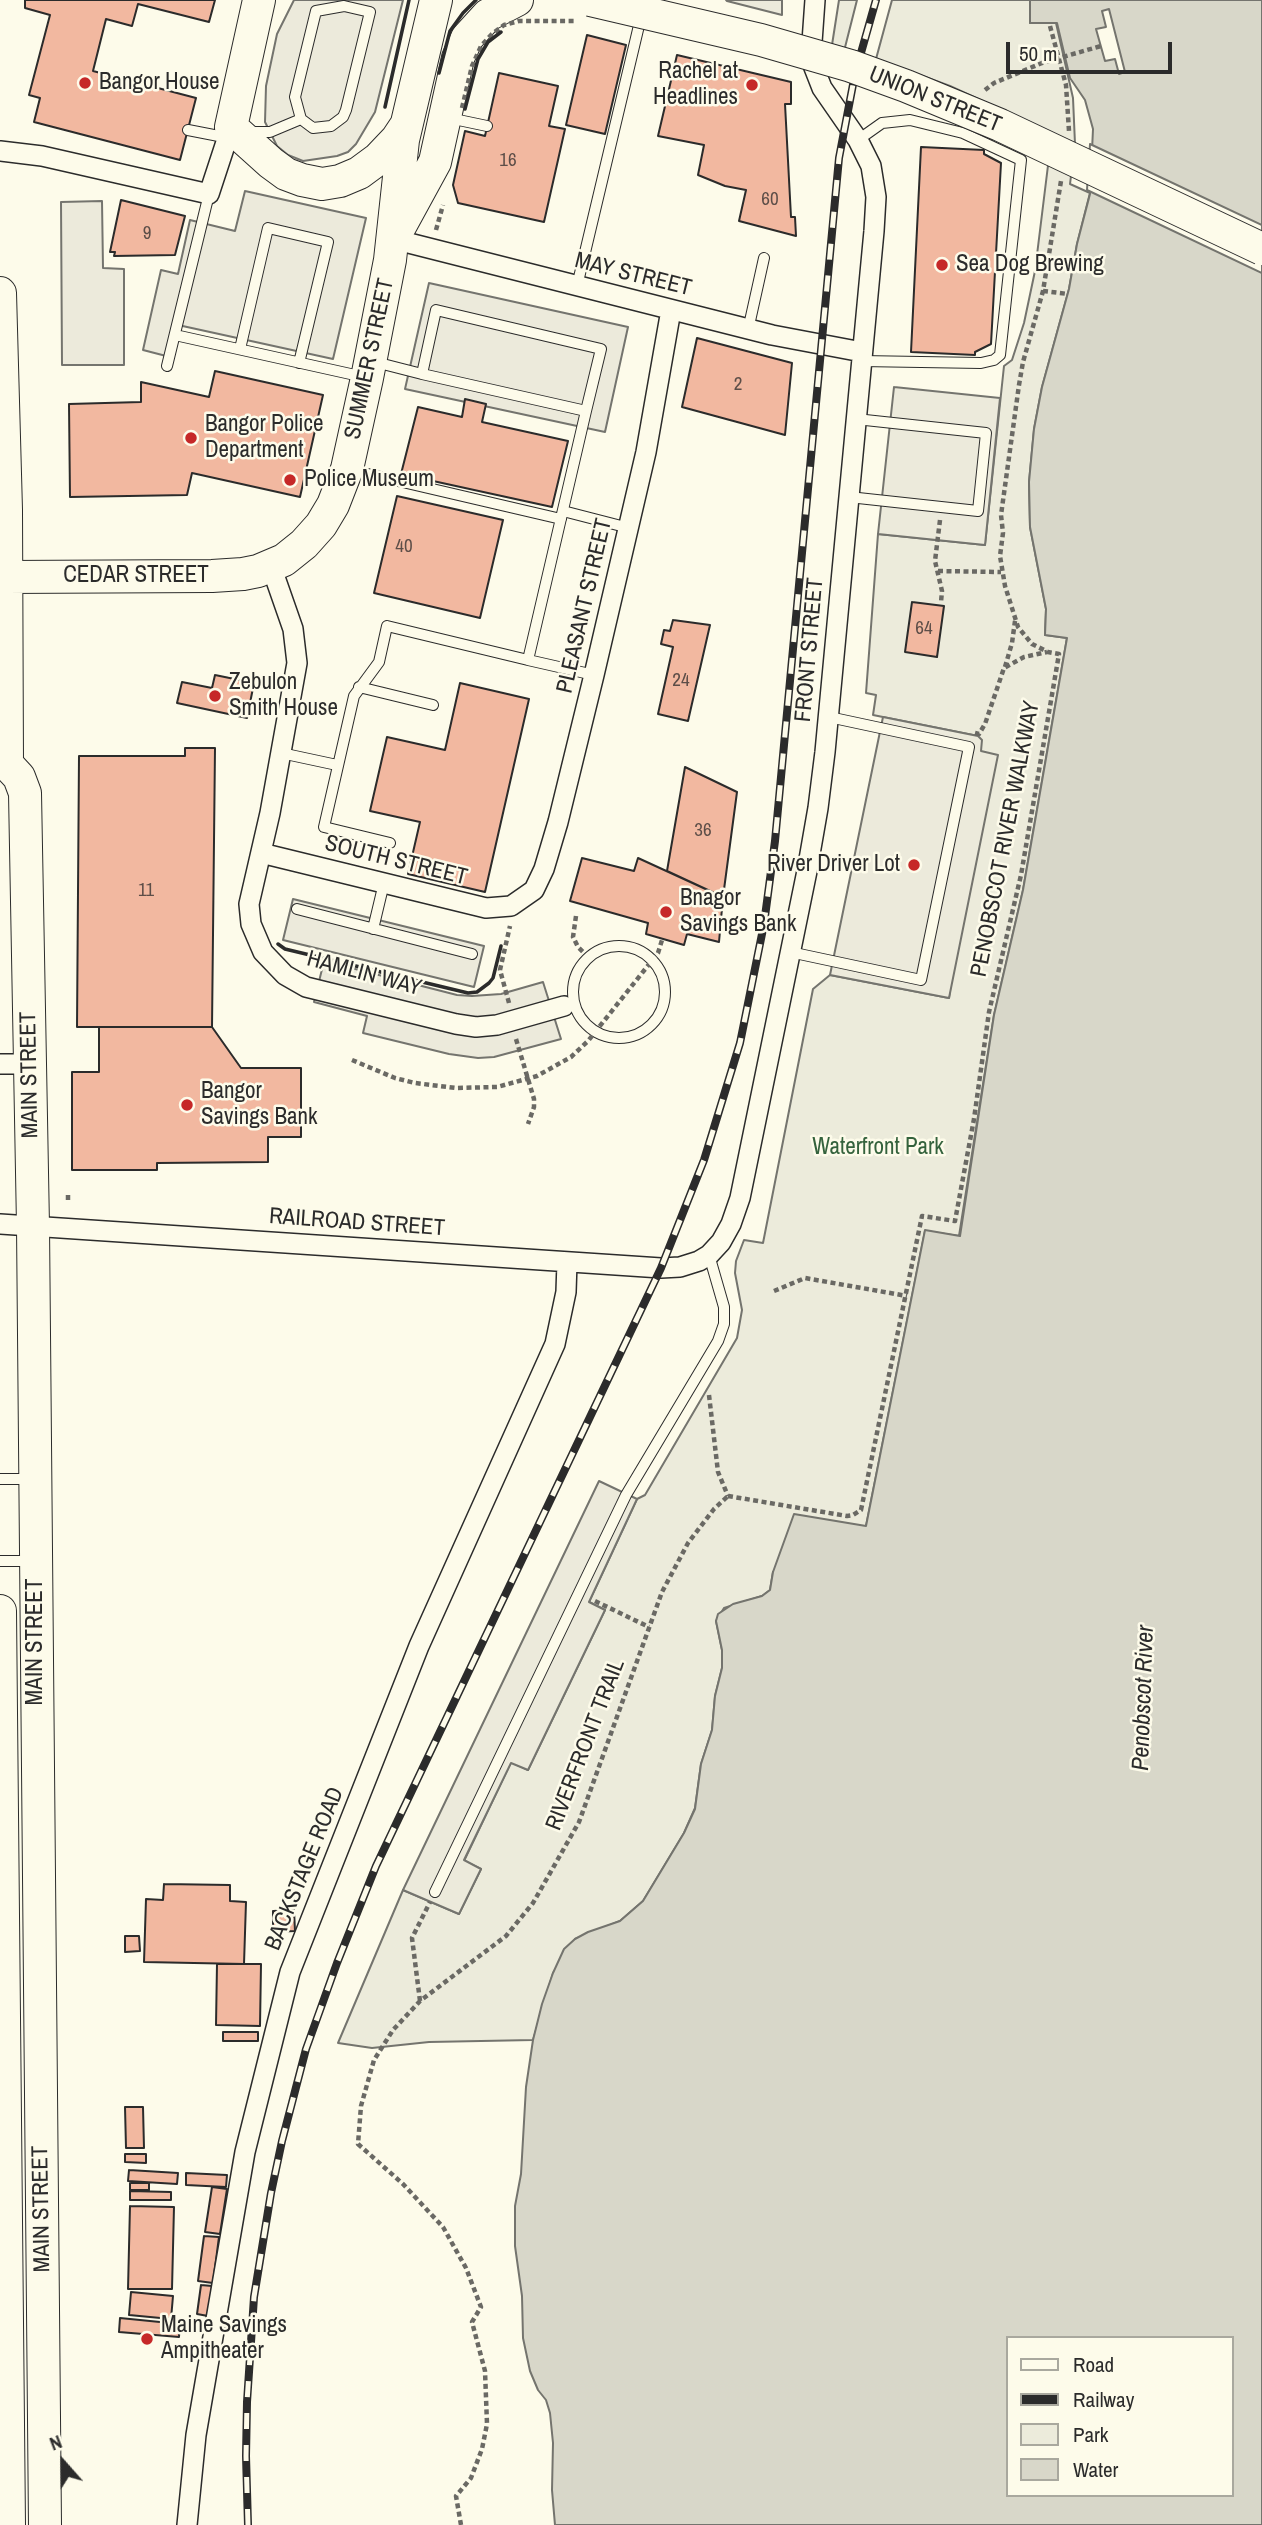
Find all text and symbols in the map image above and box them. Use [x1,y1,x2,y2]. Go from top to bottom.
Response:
scale bar [1010,28,1176,72]
text: 50 m [1019,39,1057,68]
place label: Rachel at Headlines [653,58,738,112]
street label: UNION STREET [865,61,1005,139]
place label: Bangor House [99,69,220,97]
marker: Bangor House [77,75,93,91]
marker: Rachel at Headlines [744,77,760,93]
house number: 16 [499,150,517,172]
house number: 60 [761,189,779,211]
house number: 9 [143,223,151,245]
street label: MAY STREET [572,247,694,303]
place label: Sea Dog Brewing [956,251,1104,279]
marker: Sea Dog Brewing [934,257,950,273]
street label: SUMMER STREET [340,276,400,442]
house number: 2 [734,374,742,396]
place label: Bangor Police Department [205,411,323,465]
marker: Bangor Police Department [183,430,199,446]
place label: Police Museum [304,466,434,494]
marker: Police Museum [282,472,298,488]
street label: PLEASANT STREET [552,516,618,696]
house number: 40 [395,536,413,558]
street label: CEDAR STREET [63,562,209,590]
street label: FRONT STREET [790,577,830,723]
house number: 64 [915,618,933,640]
place label: Zebulon Smith House [229,669,338,723]
house number: 24 [672,670,690,692]
marker: Zebulon Smith House [207,688,223,704]
street label: PENOBSCOT RIVER WALKWAY [966,699,1046,979]
house number: 36 [694,820,712,842]
street label: SOUTH STREET [322,830,470,892]
place label: River Driver Lot [767,851,900,879]
marker: River Driver Lot [906,857,922,873]
house number: 11 [138,880,154,902]
place label: Bnagor Savings Bank [680,885,796,939]
marker: Bnagor Savings Bank [658,904,674,920]
street label: HAMLIN WAY [304,945,424,1003]
street label: MAIN STREET [15,1011,45,1139]
place label: Bangor Savings Bank [201,1078,317,1132]
marker: Bangor Savings Bank [179,1097,195,1113]
park label: Waterfront Park [812,1134,944,1162]
street label: RAILROAD STREET [268,1203,446,1243]
street label: MAIN STREET [22,1579,50,1705]
water label: Penobscot River [1127,1625,1161,1771]
street label: RIVERFRONT TRAIL [541,1655,631,1835]
street label: BACKSTAGE ROAD [260,1783,350,1955]
street label: MAIN STREET [27,2145,57,2273]
place label: Maine Savings Ampitheater [161,2312,287,2366]
marker: Maine Savings Ampitheater [139,2331,155,2347]
legend [1006,2336,1234,2497]
text: Road [1073,2350,1114,2379]
text: Railway [1073,2385,1134,2414]
text: Park [1073,2420,1108,2449]
north arrow [28,2427,98,2497]
text: N [46,2428,65,2457]
text: Water [1073,2455,1118,2484]

